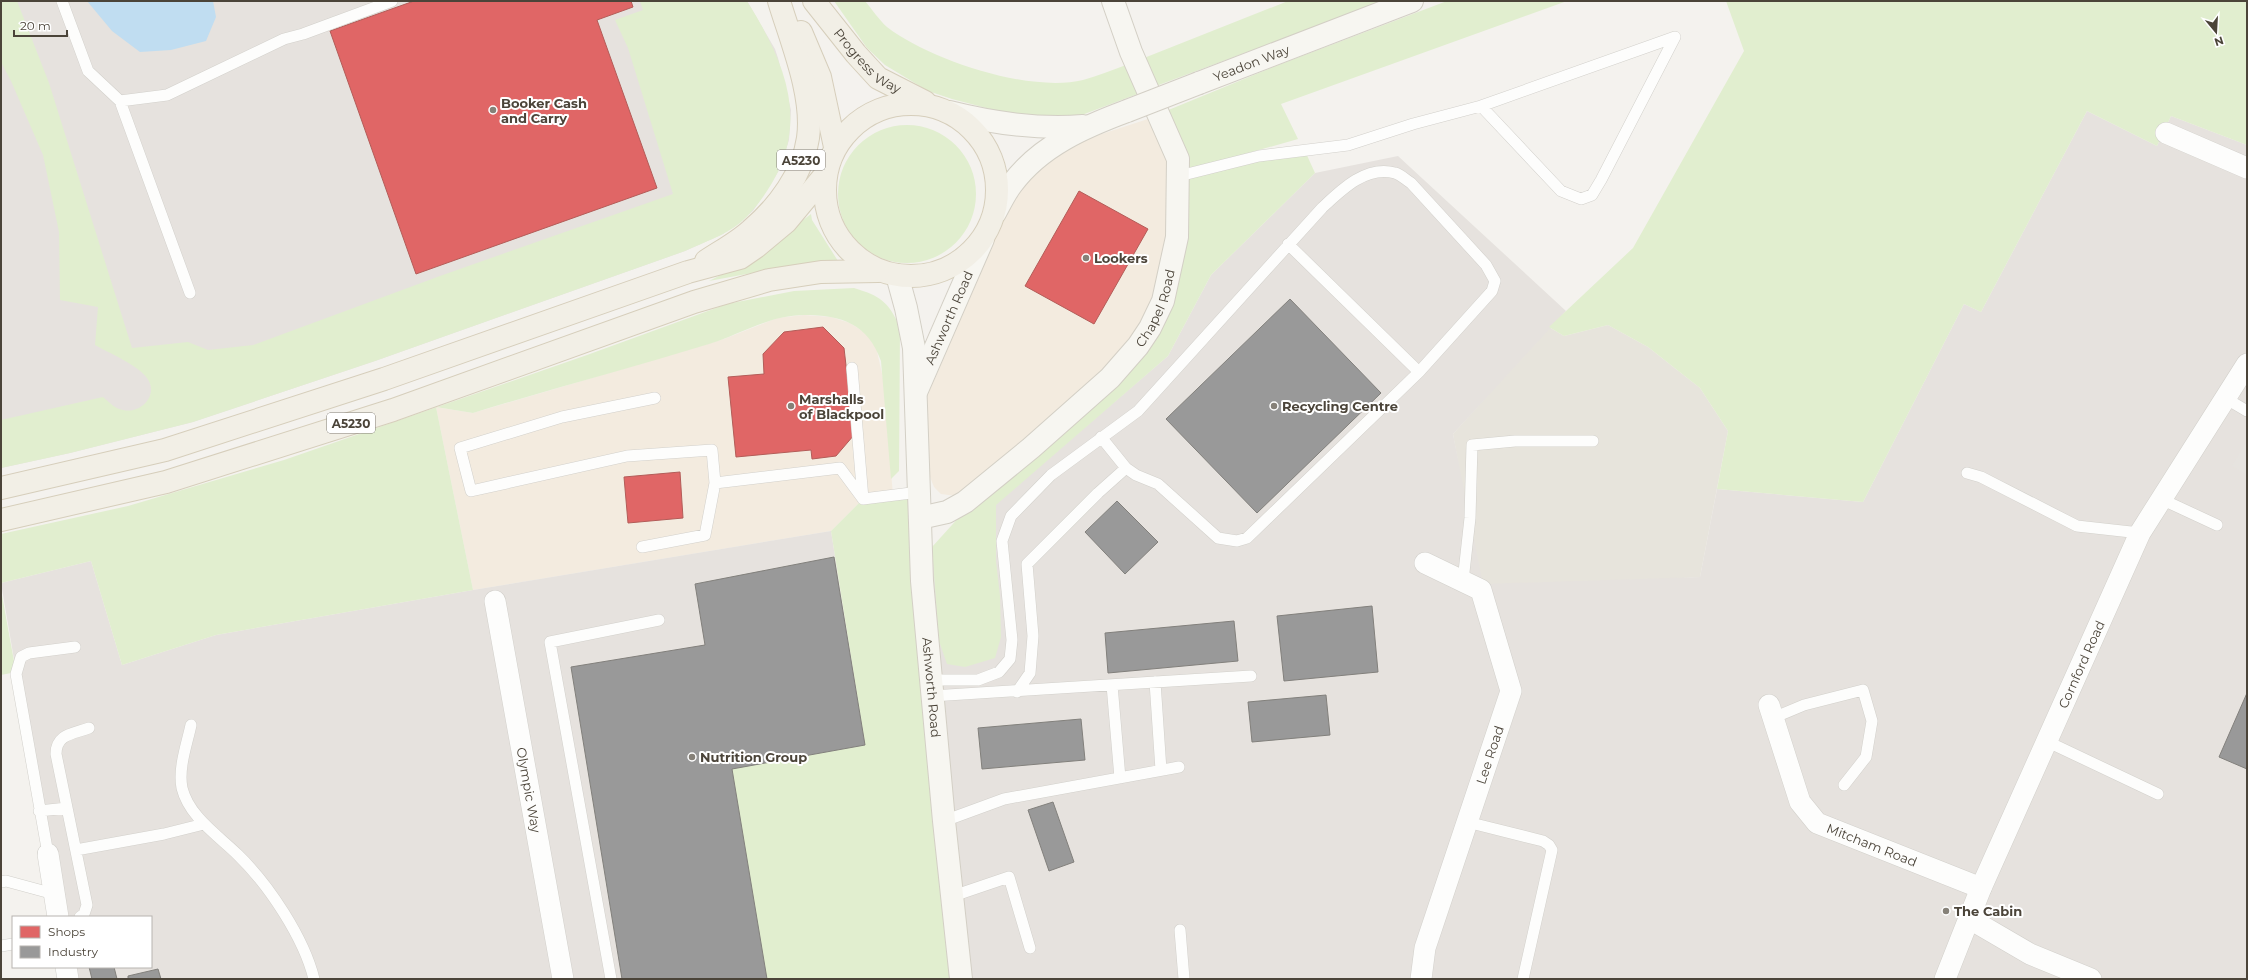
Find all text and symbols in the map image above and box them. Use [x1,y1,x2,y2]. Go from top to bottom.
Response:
scale bar [14,12,67,38]
north arrow [2196,12,2236,52]
text: 20 m [20,18,51,33]
street label: Progress Way [831,25,905,97]
text: N [2213,33,2225,50]
street label: Yeadon Way [1211,41,1292,85]
place label: Booker Cash and Carry [501,95,587,126]
marker: Booker Cash and Carry [488,105,498,115]
road number: A5230 [777,150,825,170]
place label: Lookers [1094,250,1148,266]
marker: Lookers [1081,253,1091,263]
street label: Ashworth Road [921,268,976,367]
street label: Chapel Road [1132,268,1178,350]
place label: Marshalls of Blackpool [799,391,884,422]
place label: Recycling Centre [1282,398,1398,414]
marker: Marshalls of Blackpool [786,401,796,411]
marker: Recycling Centre [1269,401,1279,411]
road number: A5230 [327,413,375,433]
street label: Cornford Road [2055,618,2108,711]
street label: Ashworth Road [919,637,944,738]
street label: Lee Road [1472,723,1507,786]
street label: Olympic Way [513,746,545,835]
place label: Nutrition Group [700,749,807,765]
marker: Nutrition Group [687,752,697,762]
street label: Mitcham Road [1825,820,1919,870]
place label: The Cabin [1954,903,2022,919]
marker: The Cabin [1941,906,1951,916]
legend [12,916,152,968]
text: Shops [48,924,85,939]
text: Industry [48,944,98,959]

